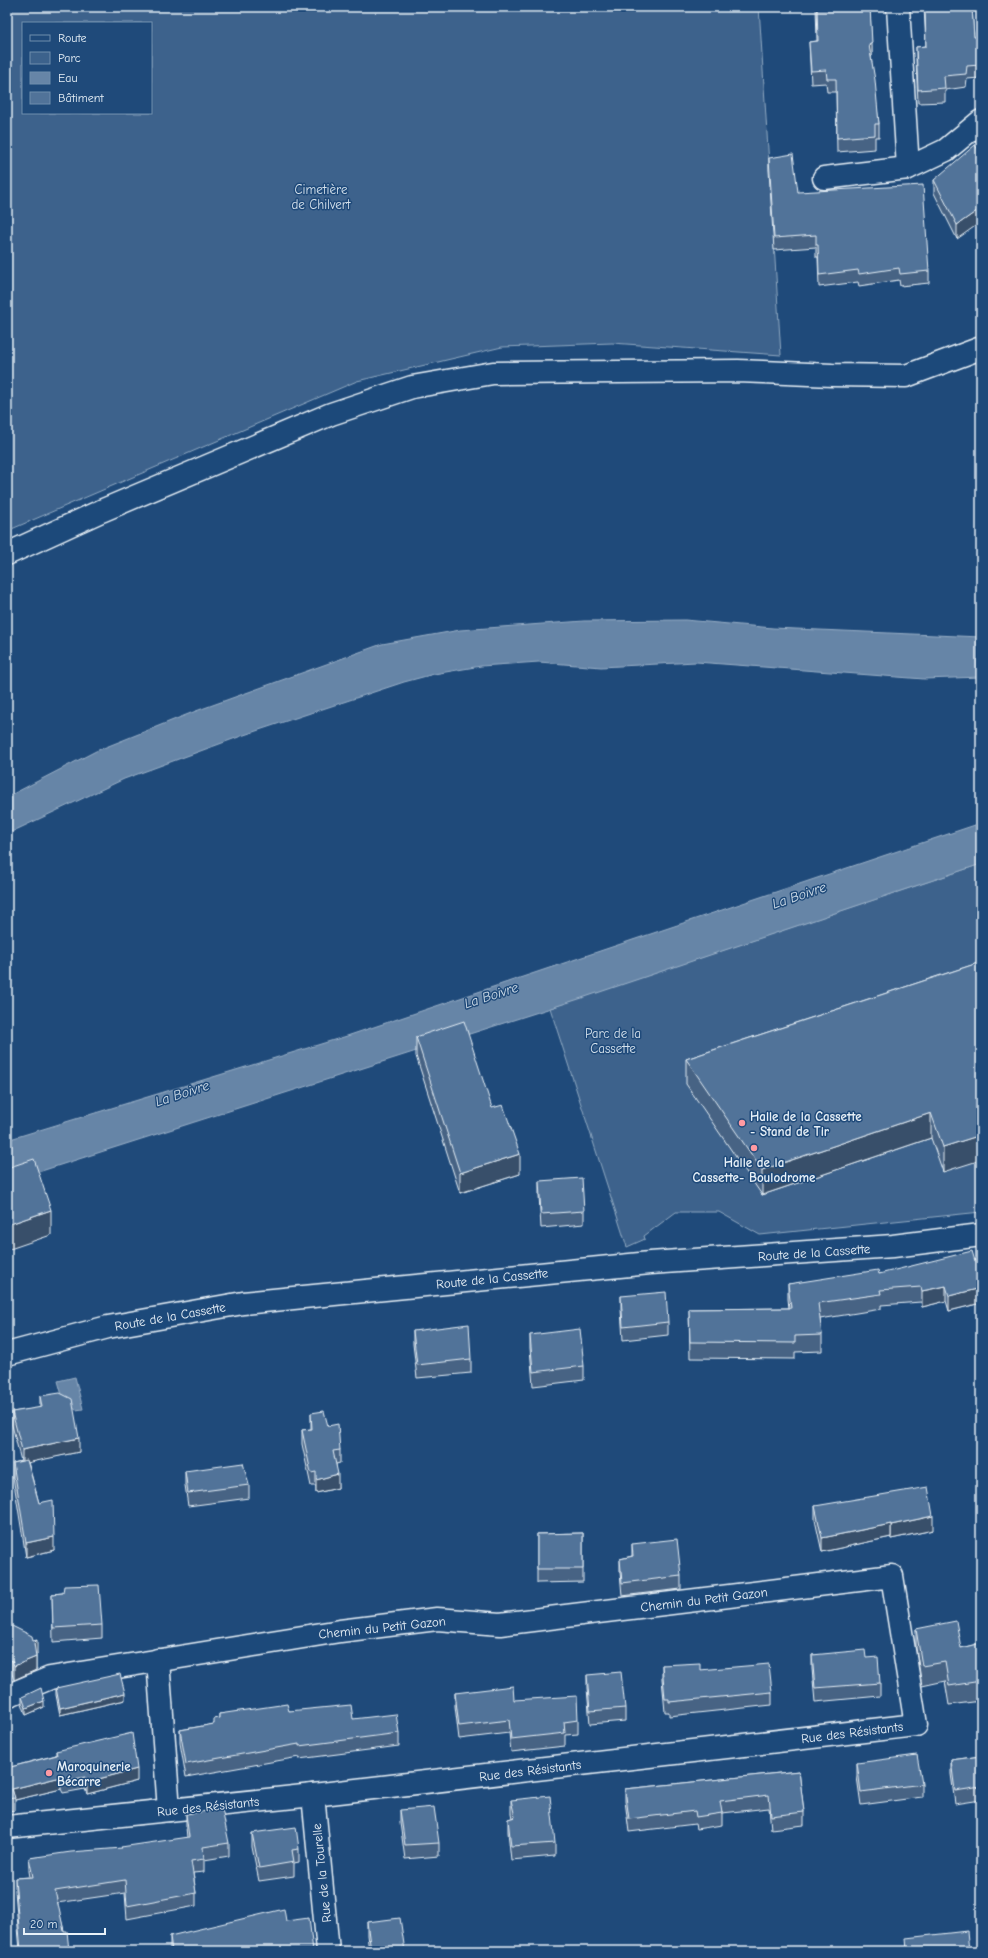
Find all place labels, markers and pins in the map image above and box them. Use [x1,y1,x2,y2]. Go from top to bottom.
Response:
place label: Halle de la Cassette - Stand de Tir [750,1109,862,1139]
marker: Halle de la Cassette - Stand de Tir [737,1118,747,1128]
marker: Halle de la Cassette- Boulodrome [749,1143,759,1153]
place label: Halle de la Cassette- Boulodrome [693,1155,816,1185]
place label: Maroquinerie Bécarre [57,1759,131,1789]
marker: Maroquinerie Bécarre [44,1768,54,1778]

